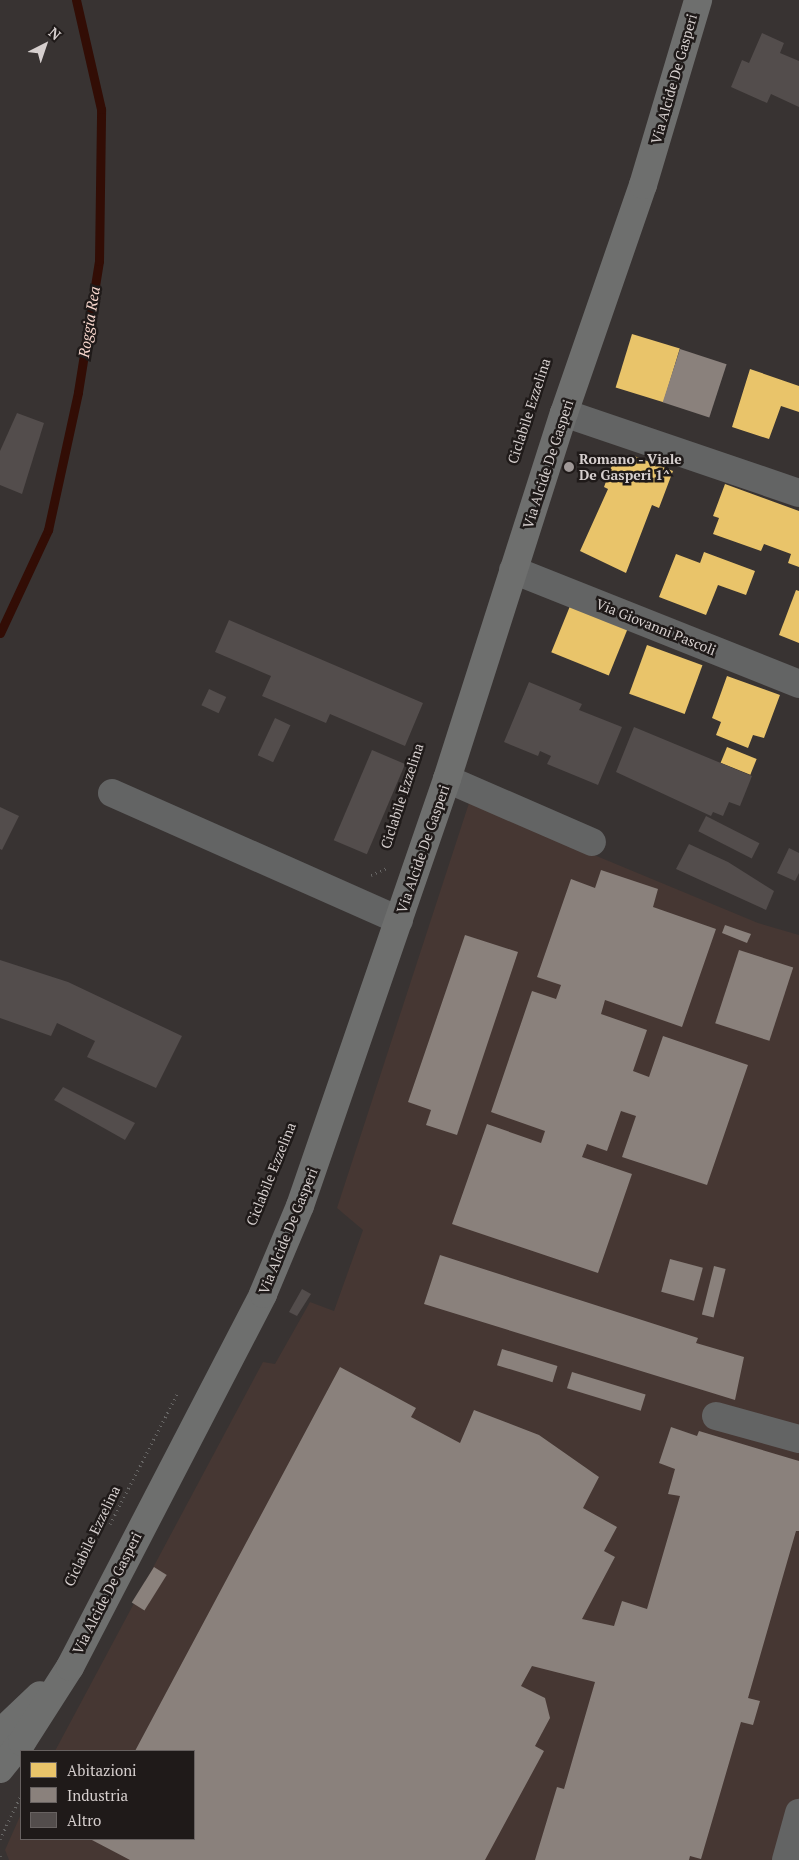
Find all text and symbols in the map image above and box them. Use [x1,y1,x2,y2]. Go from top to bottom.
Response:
street label: Via Alcide De Gasperi [647,12,701,146]
north arrow [20,20,70,70]
text: N [45,23,65,44]
water label: Roggia Rea [74,285,104,359]
street label: Ciclabile Ezzelina [504,356,554,466]
street label: Via Alcide De Gasperi [519,397,577,531]
place label: Romano - Viale De Gasperi 1^ [579,451,683,484]
marker: Romano - Viale De Gasperi 1^ [563,461,575,473]
street label: Via Giovanni Pascoli [594,595,718,659]
street label: Ciclabile Ezzelina [377,741,427,851]
street label: Via Alcide De Gasperi [393,783,453,915]
street label: Ciclabile Ezzelina [243,1120,299,1228]
street label: Via Alcide De Gasperi [255,1165,321,1297]
street label: Ciclabile Ezzelina [60,1483,124,1589]
street label: Via Alcide De Gasperi [69,1529,145,1657]
legend [20,1750,195,1840]
text: Abitazioni [67,1760,137,1780]
text: Industria [67,1785,128,1805]
text: Altro [67,1810,101,1830]

